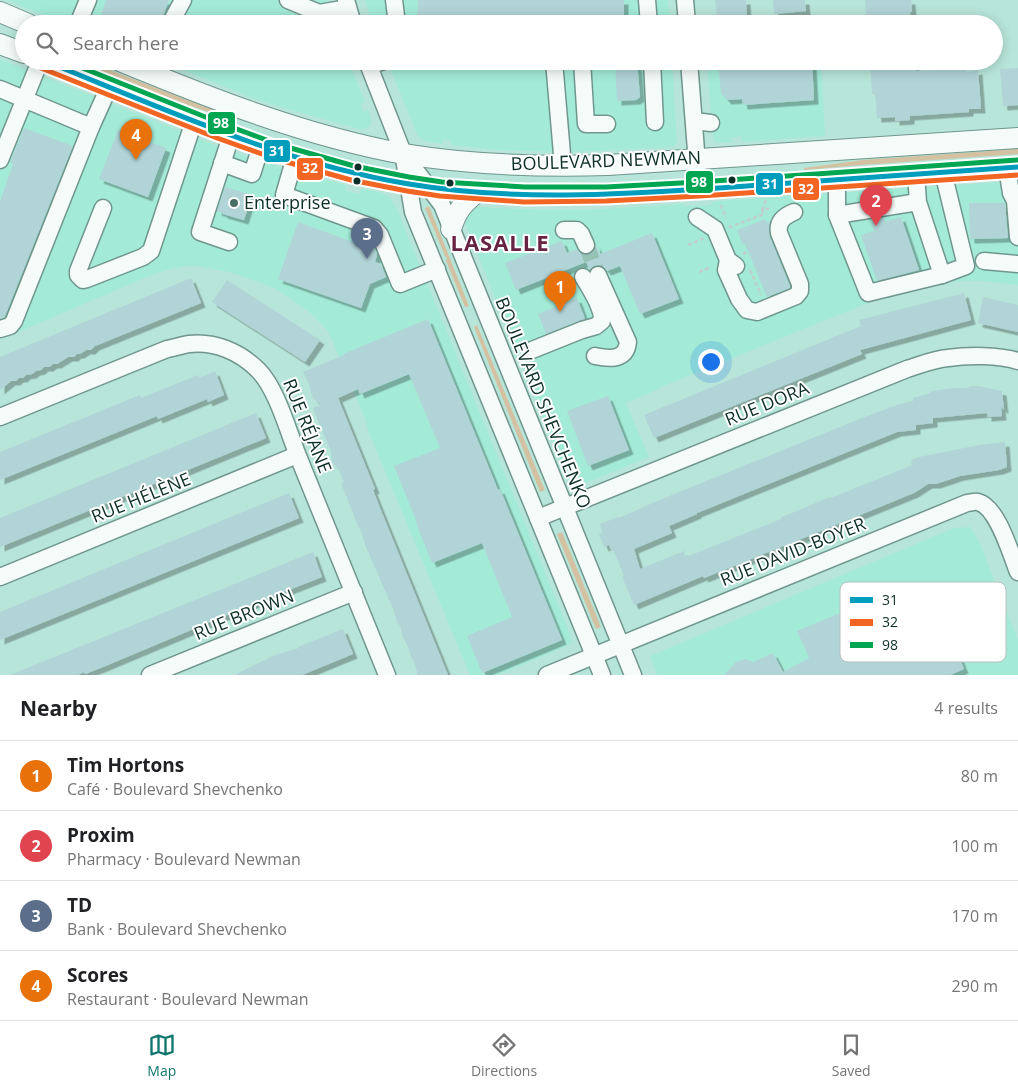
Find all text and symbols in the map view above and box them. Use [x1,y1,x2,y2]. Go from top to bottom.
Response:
search box [15,15,1003,70]
icon: search [33,29,61,57]
text: Search here [73,30,179,56]
line badge: 98 [207,111,236,135]
text: 98 [213,113,229,132]
pin: 4 [120,119,152,160]
line badge: 31 [263,139,291,163]
text: 31 [269,141,285,160]
street label: BOULEVARD NEWMAN [510,145,702,175]
line badge: 32 [296,157,324,181]
text: 32 [302,158,318,177]
unlabelled marker [353,162,363,172]
line badge: 98 [685,170,714,194]
text: 98 [691,172,707,191]
line badge: 31 [755,172,784,196]
text: 31 [762,174,778,193]
unlabelled marker [727,175,737,185]
unlabelled marker [352,176,362,186]
line badge: 32 [792,177,820,201]
unlabelled marker [445,178,455,188]
text: 32 [798,179,814,198]
pin: 2 [860,185,892,226]
place label: Enterprise [244,190,331,214]
marker: Enterprise [228,197,240,209]
pin: 3 [351,218,383,259]
district label: LASALLE [450,227,550,257]
pin: 1 [544,271,576,312]
street label: BOULEVARD SHEVCHENKO [490,293,597,512]
your location [698,349,724,375]
street label: RUE RÉJANE [278,375,338,476]
street label: RUE DORA [721,375,813,431]
street label: RUE HÉLÈNE [87,466,194,528]
street label: RUE DAVID-BOYER [716,511,869,591]
legend [840,582,1006,662]
street label: RUE BROWN [190,583,297,645]
text: 31 [882,590,898,609]
text: 32 [882,612,898,631]
text: 98 [882,635,898,654]
text: Nearby [20,694,97,722]
text: 4 results [934,697,998,719]
text: Tim Hortons [67,752,184,778]
text: 1 [31,765,41,787]
text: 80 m [961,765,998,787]
text: Café · Boulevard Shevchenko [67,778,283,800]
text: Proxim [67,822,135,848]
text: 2 [31,835,41,857]
text: 100 m [952,835,998,857]
text: Pharmacy · Boulevard Newman [67,848,301,870]
text: TD [67,892,92,918]
text: 3 [31,905,41,927]
text: 170 m [952,905,998,927]
text: Bank · Boulevard Shevchenko [67,918,287,940]
text: Scores [67,962,128,988]
text: 4 [31,975,41,997]
text: 290 m [952,975,998,997]
text: Restaurant · Boulevard Newman [67,988,308,1010]
tab: Map [147,1031,176,1080]
tab: Directions [471,1031,537,1080]
tab: Saved [832,1031,871,1080]

